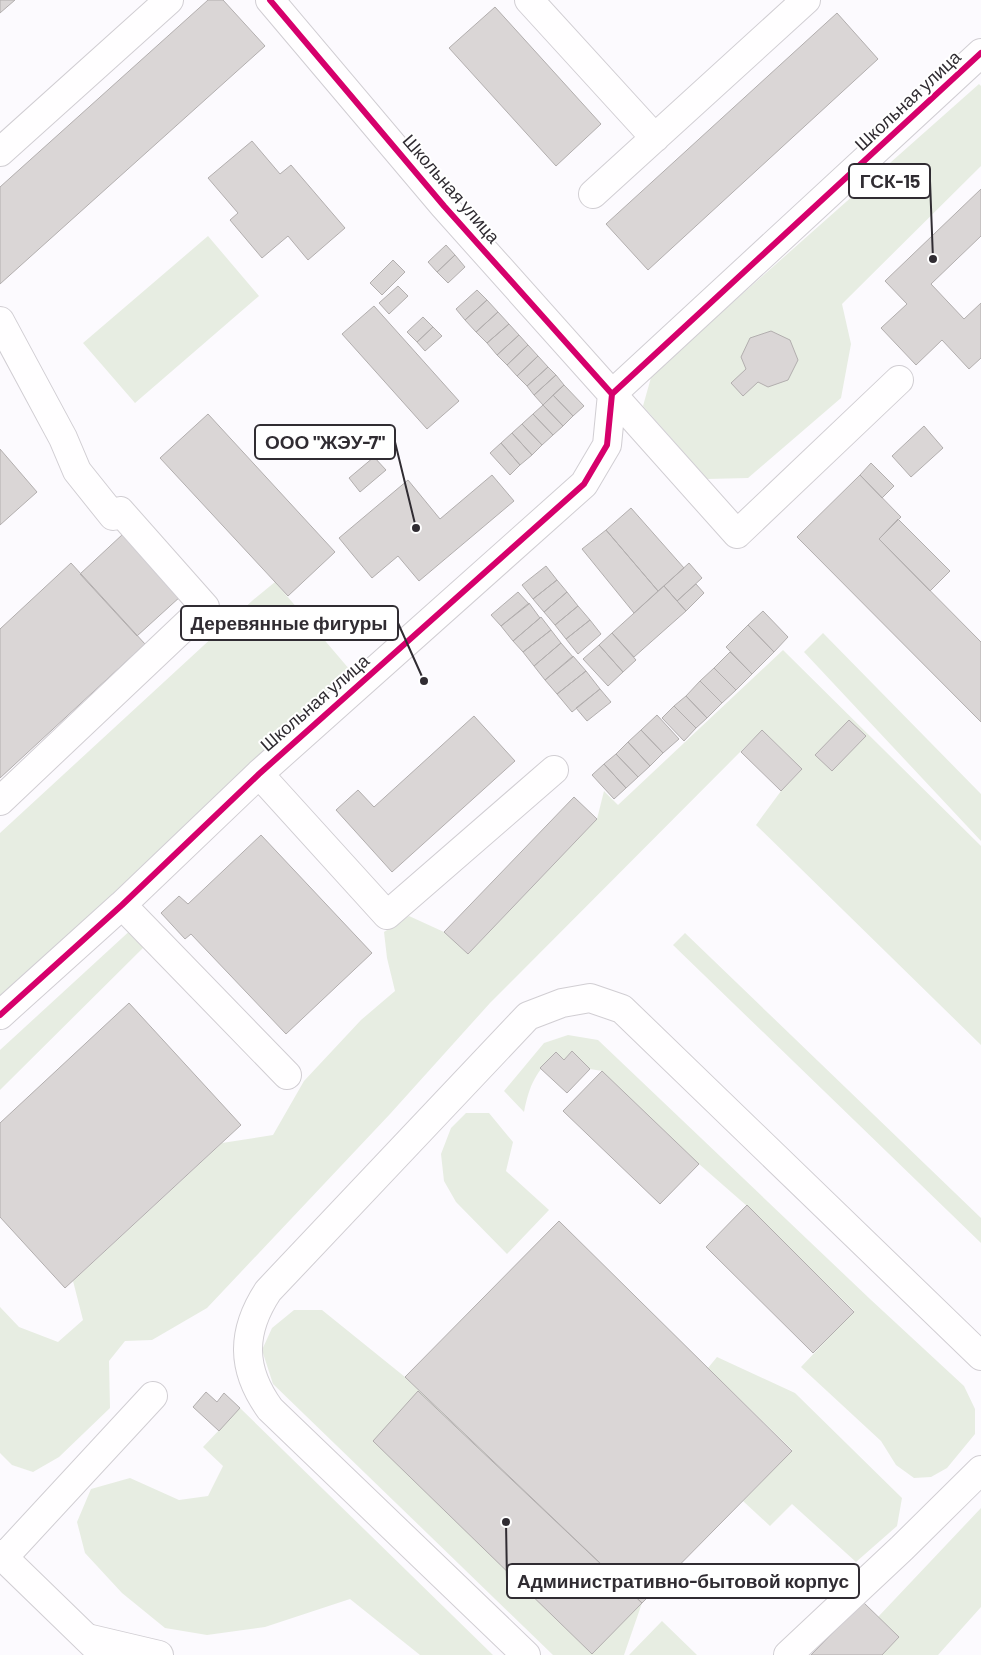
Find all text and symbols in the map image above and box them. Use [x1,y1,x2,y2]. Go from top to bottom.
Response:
street label: Школьная улица [850,45,966,155]
street label: Школьная улица [399,129,506,248]
callout: ГСК-15 [849,164,930,198]
text: ГСК-15 [860,169,920,192]
callout: ООО "ЖЭУ-7" [255,425,395,459]
text: ООО "ЖЭУ-7" [265,430,385,453]
callout: Деревянные фигуры [181,606,398,640]
text: Деревянные фигуры [191,611,387,634]
street label: Школьная улица [255,648,374,755]
callout: Административно-бытовой корпус [507,1564,859,1598]
text: Административно-бытовой корпус [517,1569,849,1592]

